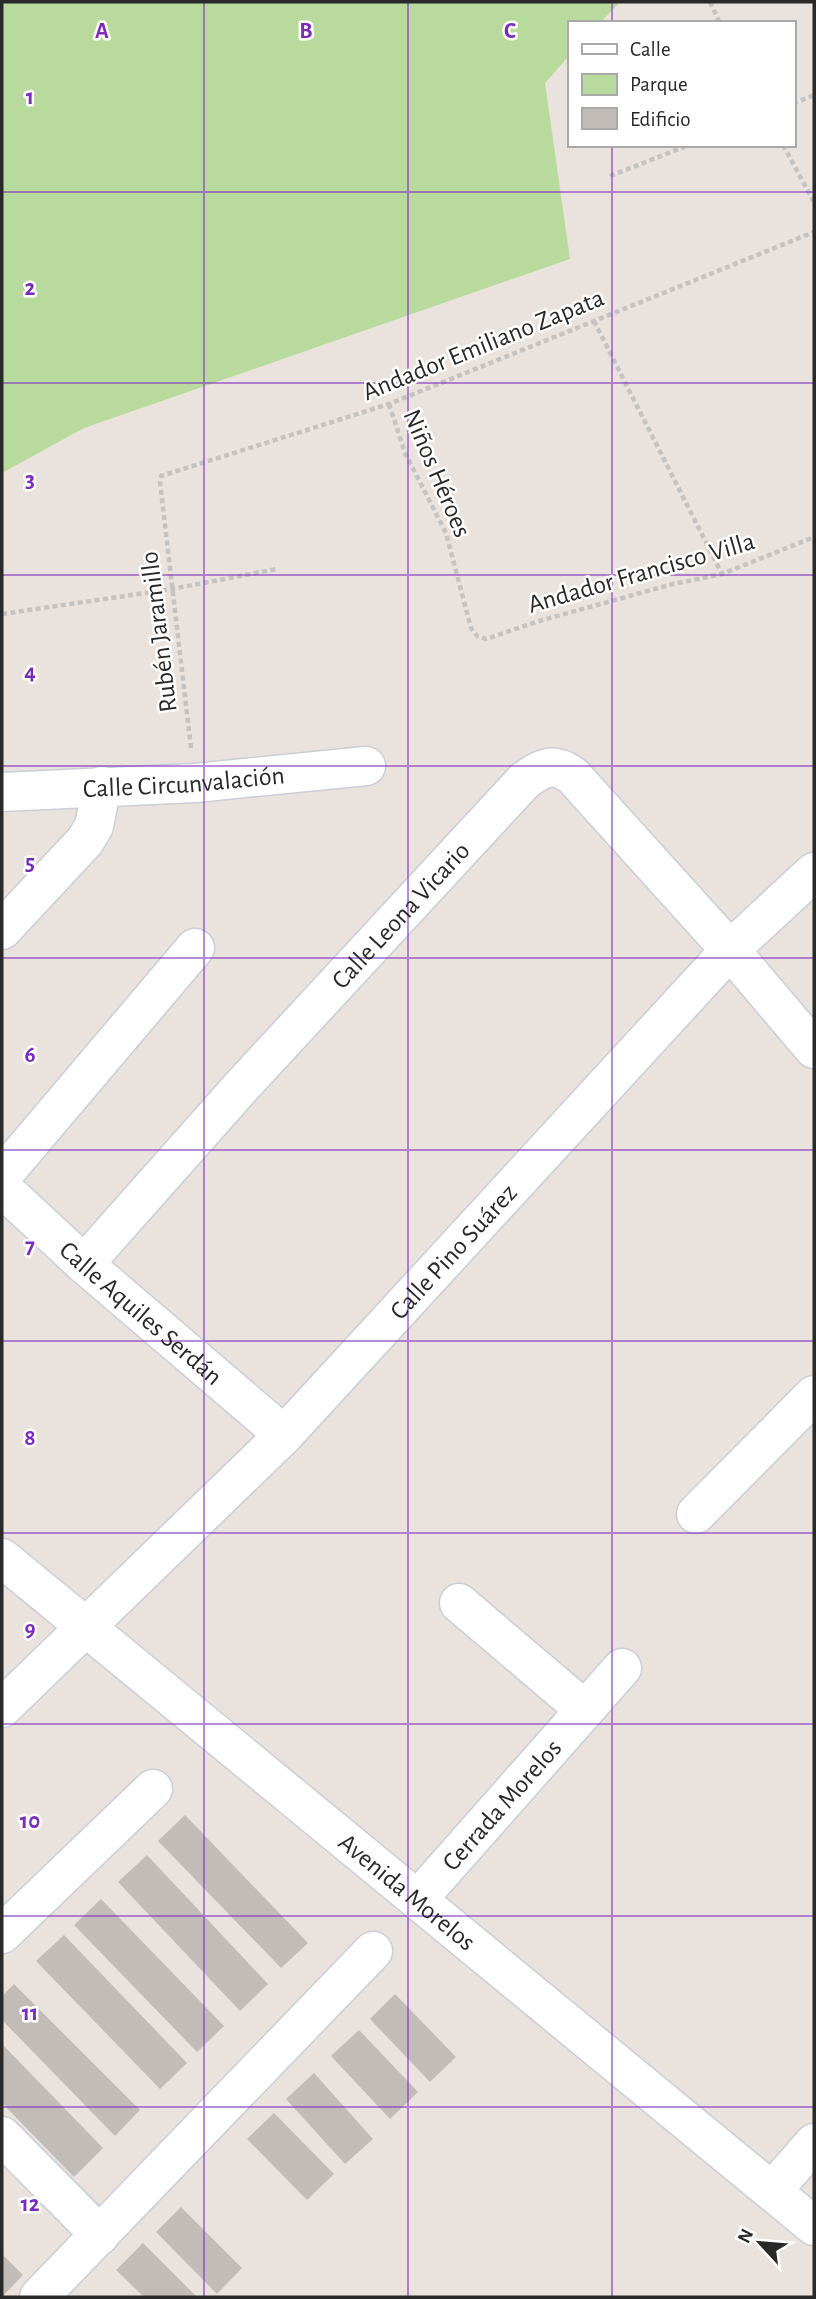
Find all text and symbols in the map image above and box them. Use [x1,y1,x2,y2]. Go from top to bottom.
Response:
text: A [95,20,109,43]
text: B [299,20,313,43]
text: C [504,20,516,43]
legend [568,21,795,147]
text: Calle [630,39,671,60]
text: Parque [630,74,688,95]
text: 1 [26,86,34,109]
text: Edificio [630,109,691,130]
text: 2 [25,277,36,300]
street label: Andador Emiliano Zapata [359,285,608,405]
street label: Niños Héroes [399,406,476,541]
text: 3 [25,469,35,492]
street label: Andador Francisco Villa [525,528,758,618]
street label: Rubén Jaramillo [136,550,182,714]
text: 4 [24,661,36,684]
street label: Calle Circunvalación [82,762,286,802]
street label: Calle Leona Vicario [327,837,475,994]
text: 5 [25,852,35,875]
text: 6 [24,1044,36,1067]
street label: Calle Pino Suárez [385,1179,522,1325]
text: 7 [25,1235,35,1258]
street label: Calle Aquiles Serdán [54,1237,227,1390]
text: 8 [24,1427,36,1450]
text: 9 [24,1618,36,1641]
street label: Cerrada Morelos [438,1735,567,1876]
text: 10 [20,1810,40,1833]
street label: Avenida Morelos [334,1829,480,1956]
text: 11 [22,2002,38,2025]
text: 12 [20,2193,40,2216]
north arrow [725,2208,795,2278]
text: N [735,2226,758,2246]

